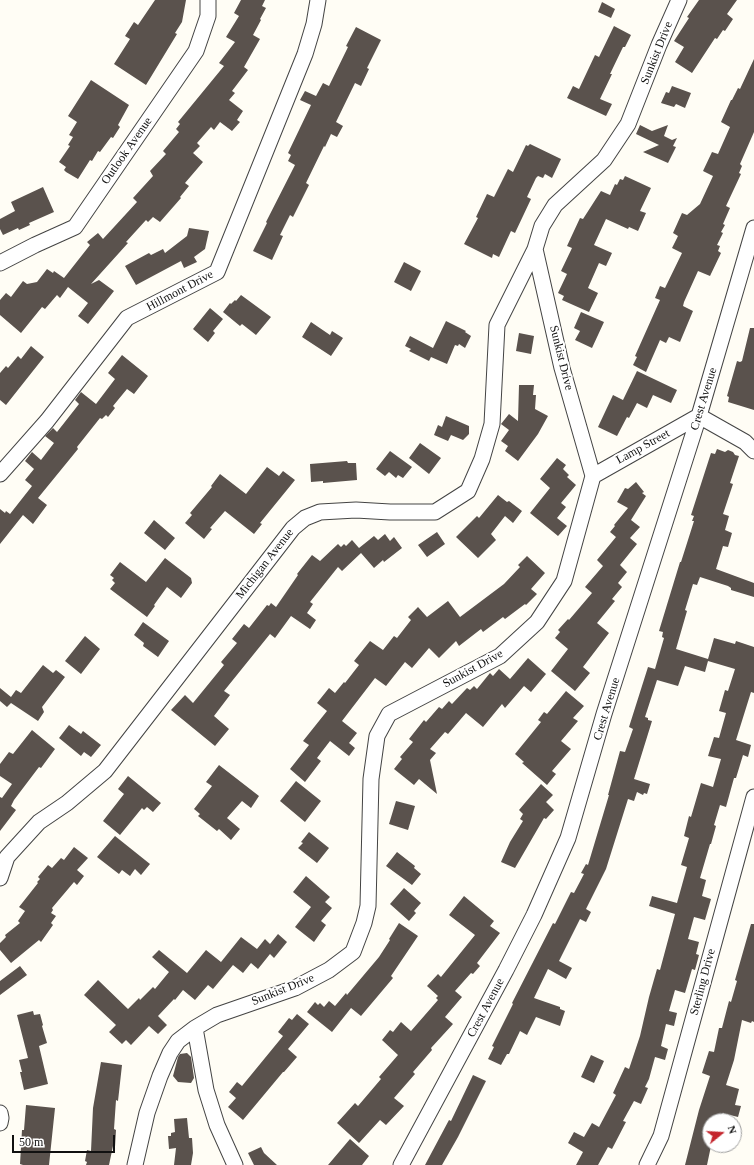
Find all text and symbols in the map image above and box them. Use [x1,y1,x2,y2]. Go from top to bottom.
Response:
street label: Sunkist Drive [638,20,676,86]
street label: Outlook Avenue [99,115,155,187]
street label: Hillmont Drive [144,267,216,315]
street label: Sunkist Drive [546,324,576,392]
street label: Crest Avenue [688,366,720,432]
street label: Lamp Street [614,426,672,468]
street label: Michigan Avenue [233,526,297,602]
street label: Sunkist Drive [441,647,505,691]
street label: Crest Avenue [591,676,623,742]
street label: Sterling Drive [687,947,719,1017]
street label: Sunkist Drive [250,971,316,1009]
street label: Crest Avenue [464,976,508,1040]
north arrow [702,1113,742,1153]
text: N [726,1124,739,1135]
scale bar [14,1127,117,1153]
text: 50 m [19,1135,43,1149]

